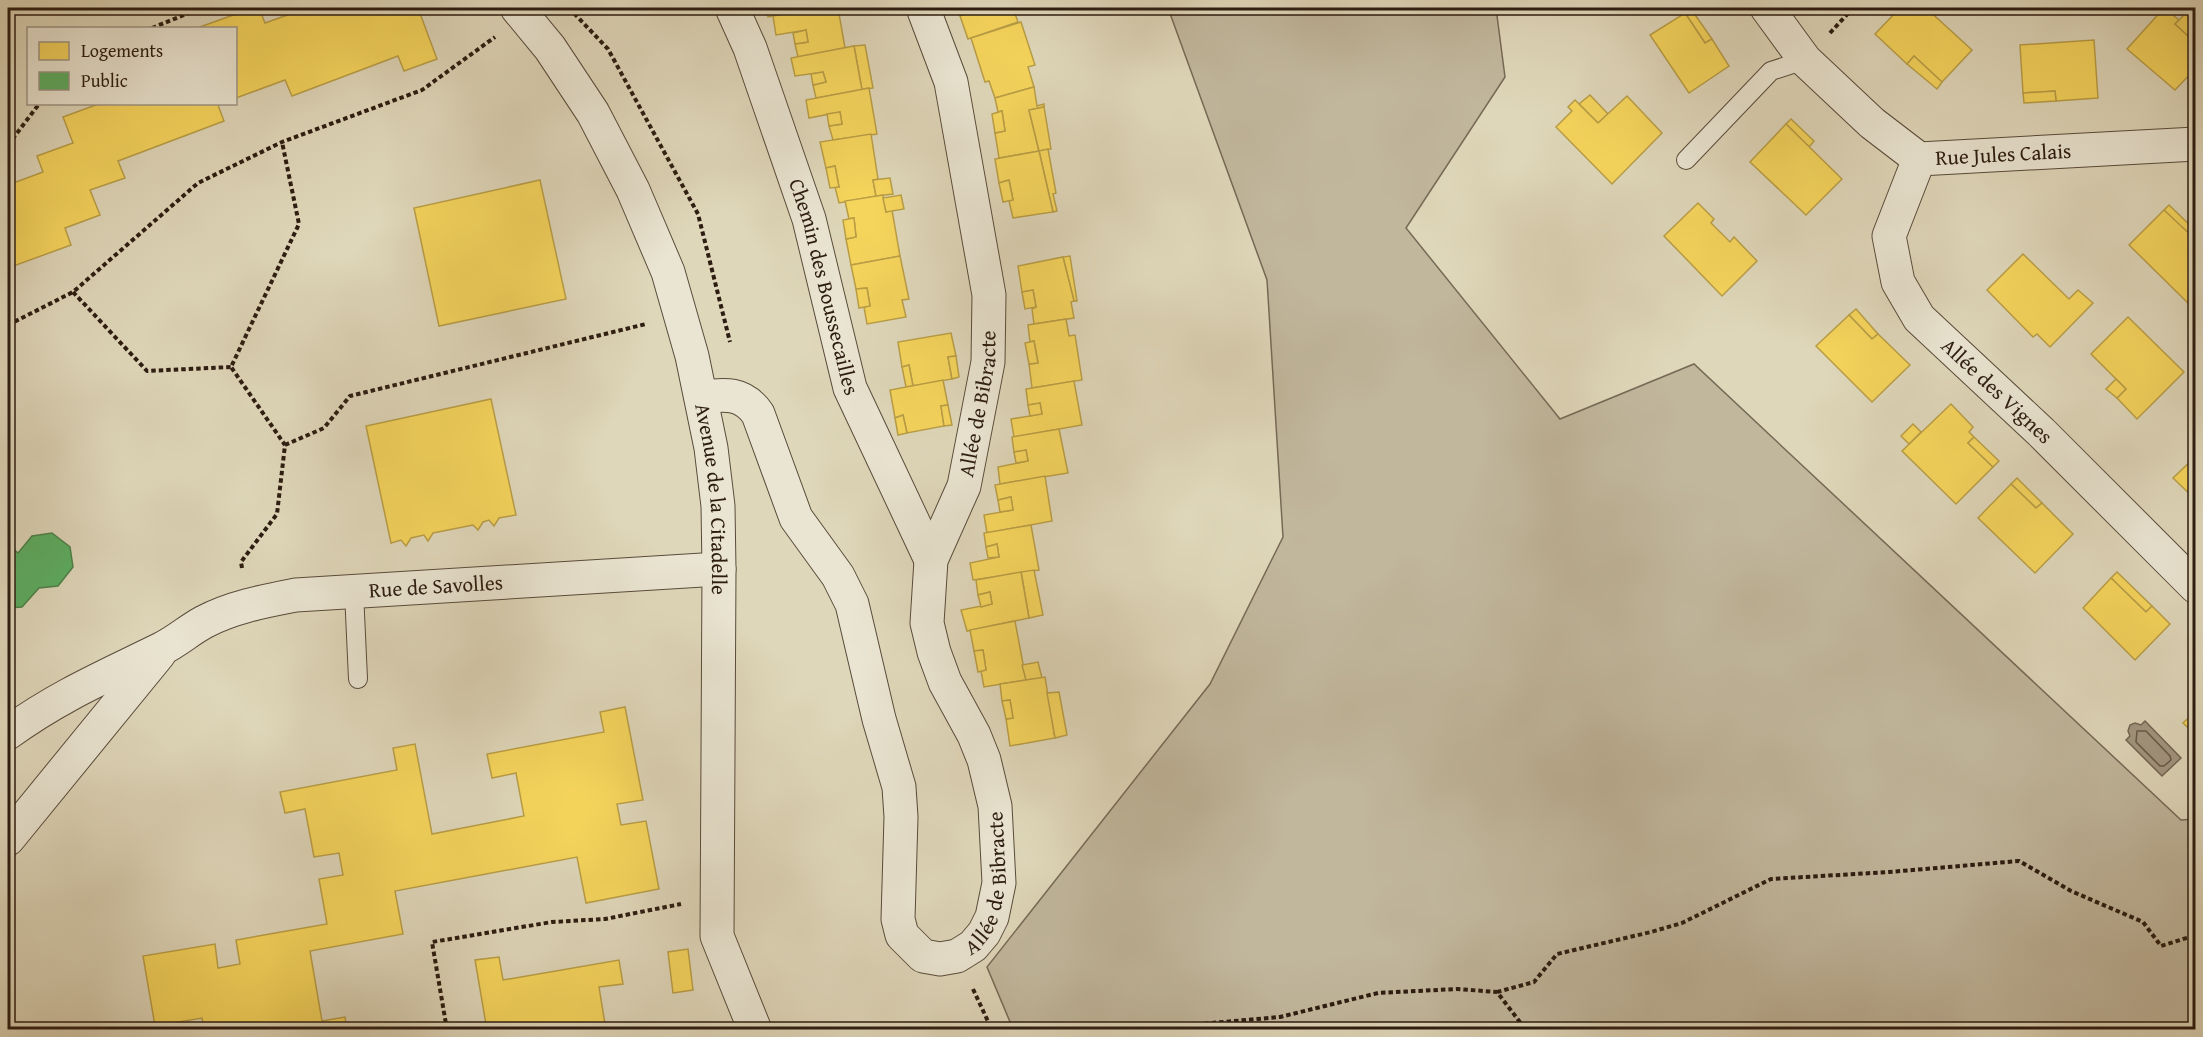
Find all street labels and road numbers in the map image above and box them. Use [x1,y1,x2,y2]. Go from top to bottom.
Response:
street label: Rue Jules Calais [1934,135,2072,173]
street label: Chemin des Boussecailles [781,174,867,400]
street label: Allée de Bibracte [950,330,1004,479]
street label: Allée des Vignes [1935,330,2060,451]
street label: Avenue de la Citadelle [687,400,735,595]
street label: Rue de Savolles [368,566,504,605]
street label: Allée de Bibracte [958,811,1014,963]

